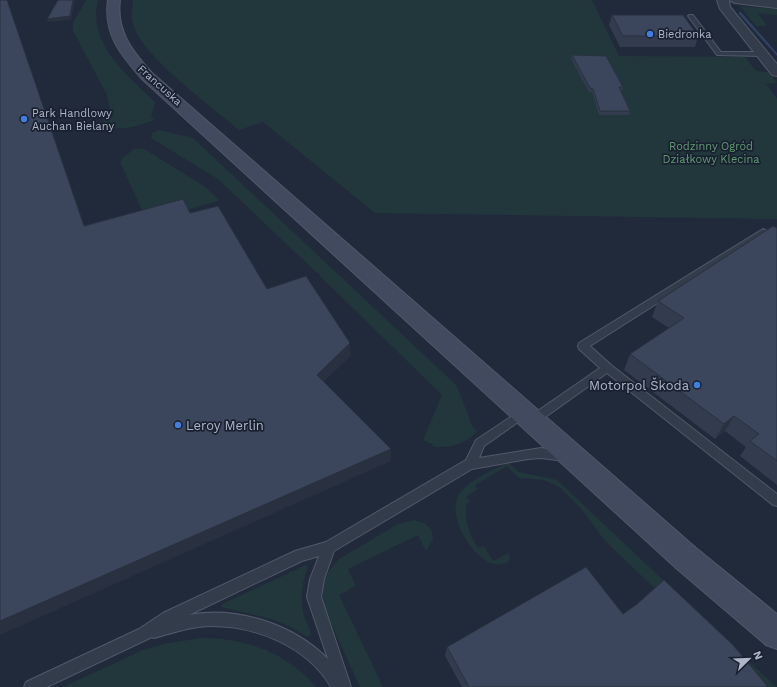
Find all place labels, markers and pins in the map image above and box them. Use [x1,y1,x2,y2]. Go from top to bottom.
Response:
place label: Biedronka [658,28,711,41]
marker: Biedronka [645,29,655,39]
place label: Park Handlowy Auchan Bielany [32,107,114,133]
marker: Park Handlowy Auchan Bielany [19,114,29,124]
place label: Motorpol Škoda [589,377,690,393]
marker: Motorpol Škoda [692,380,702,390]
place label: Leroy Merlin [186,418,264,433]
marker: Leroy Merlin [173,420,183,430]

